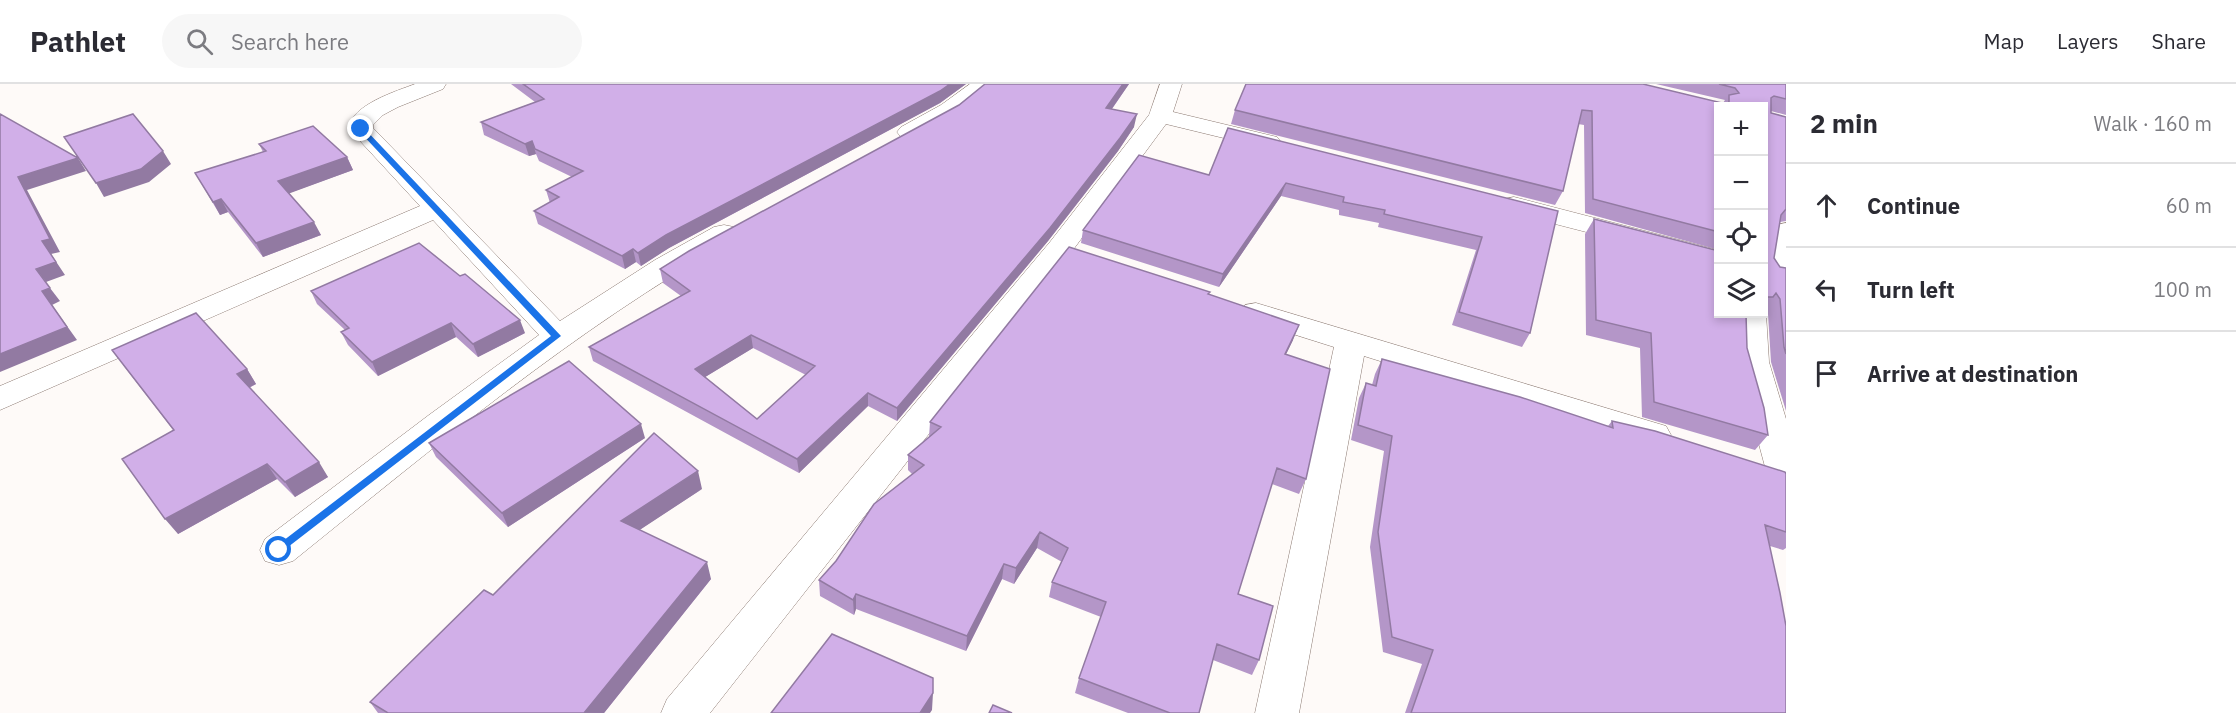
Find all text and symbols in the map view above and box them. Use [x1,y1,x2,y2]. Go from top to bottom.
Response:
search box [162,14,582,68]
text: Pathlet [30,23,126,60]
icon: search [183,25,216,58]
text: Search here [231,27,349,56]
text: Map [1984,27,2024,55]
text: Layers [2057,27,2119,55]
text: Share [2152,27,2206,55]
map controls [1714,102,1768,318]
button: + [1714,102,1768,156]
text: 2 min [1810,106,1878,140]
text: Walk · 160 m [2094,110,2212,137]
route end [347,115,373,141]
button: − [1714,156,1768,210]
icon: ahead [1810,189,1843,222]
text: Continue [1867,191,1960,220]
text: 60 m [2166,192,2212,219]
button: locate [1714,210,1768,264]
button: layers [1714,264,1768,318]
icon: left [1810,273,1843,306]
text: Turn left [1867,275,1955,304]
text: 100 m [2154,276,2212,303]
icon: arrive [1810,357,1843,390]
text: Arrive at destination [1867,359,2078,388]
route start [265,536,291,562]

